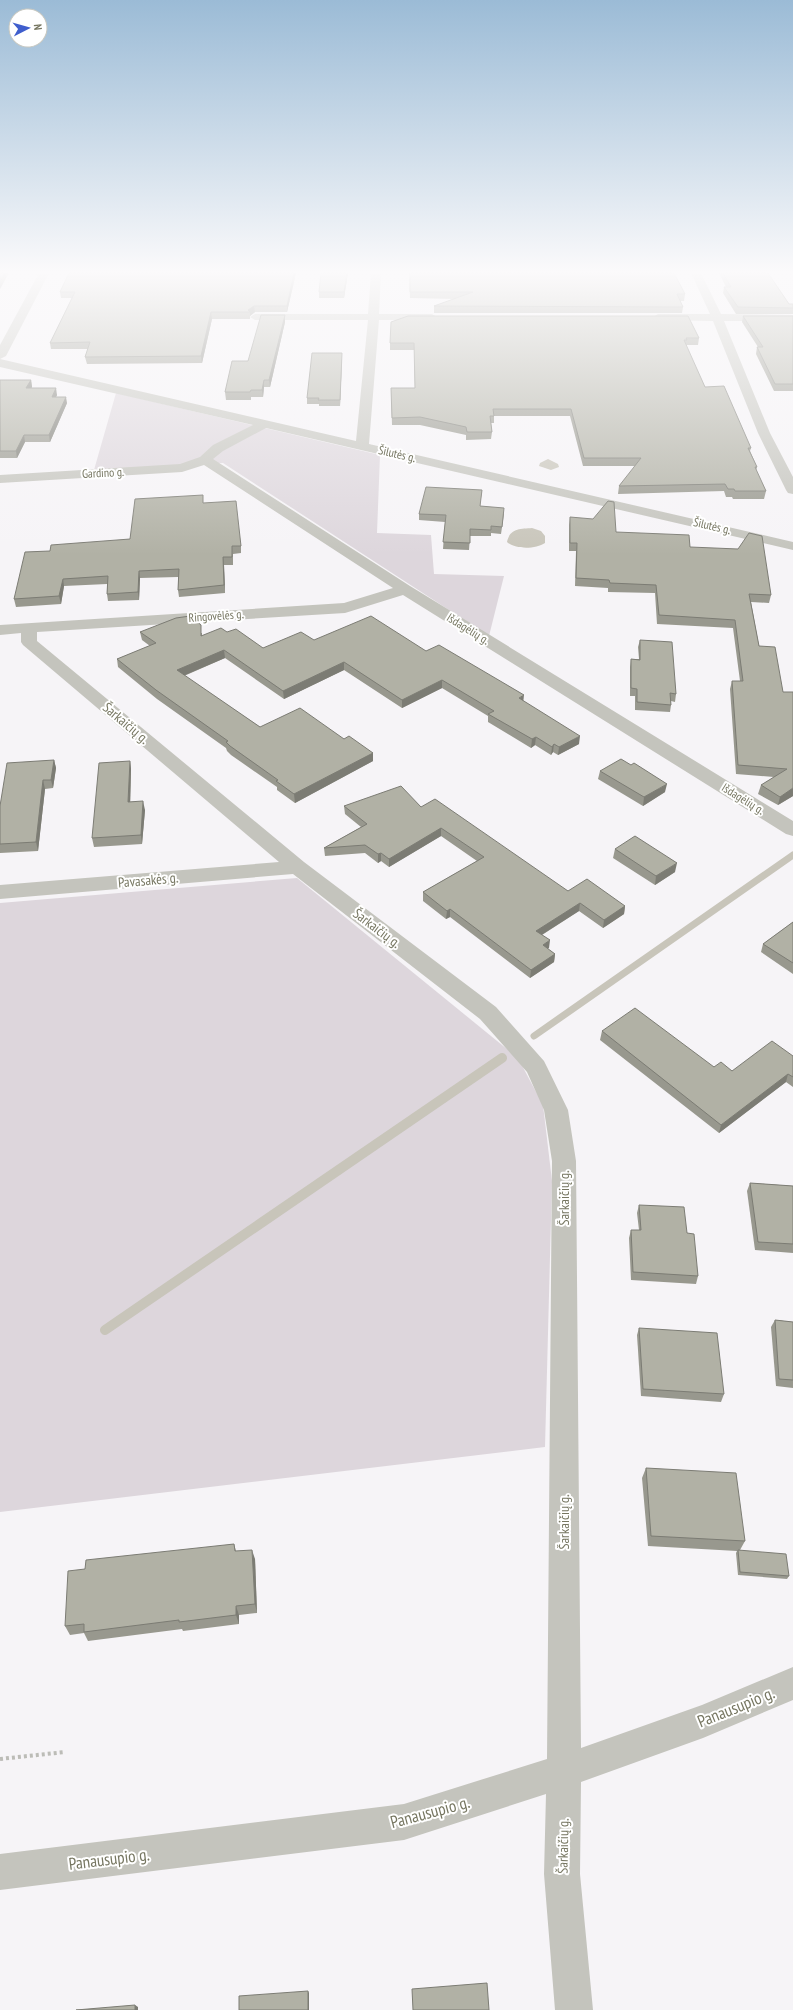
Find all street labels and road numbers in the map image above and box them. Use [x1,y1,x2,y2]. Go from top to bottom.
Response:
street label: Šilutės g. [377,442,417,465]
street label: Gardino g. [82,464,124,481]
street label: Šilutės g. [692,514,732,537]
street label: Ringovėlės g. [188,606,244,625]
street label: Išdagėlių g. [444,610,492,648]
street label: Šarkaičių g. [99,698,153,748]
street label: Išdagėlių g. [719,780,767,818]
street label: Pavasakės g. [117,868,179,892]
street label: Šarkaičių g. [350,904,404,952]
street label: Šarkaičių g. [555,1170,573,1226]
street label: Šarkaičių g. [555,1494,573,1550]
street label: Panausupio g. [694,1682,778,1732]
street label: Panausupio g. [388,1791,472,1833]
street label: Šarkaičių g. [554,1818,572,1874]
street label: Panausupio g. [67,1843,151,1875]

